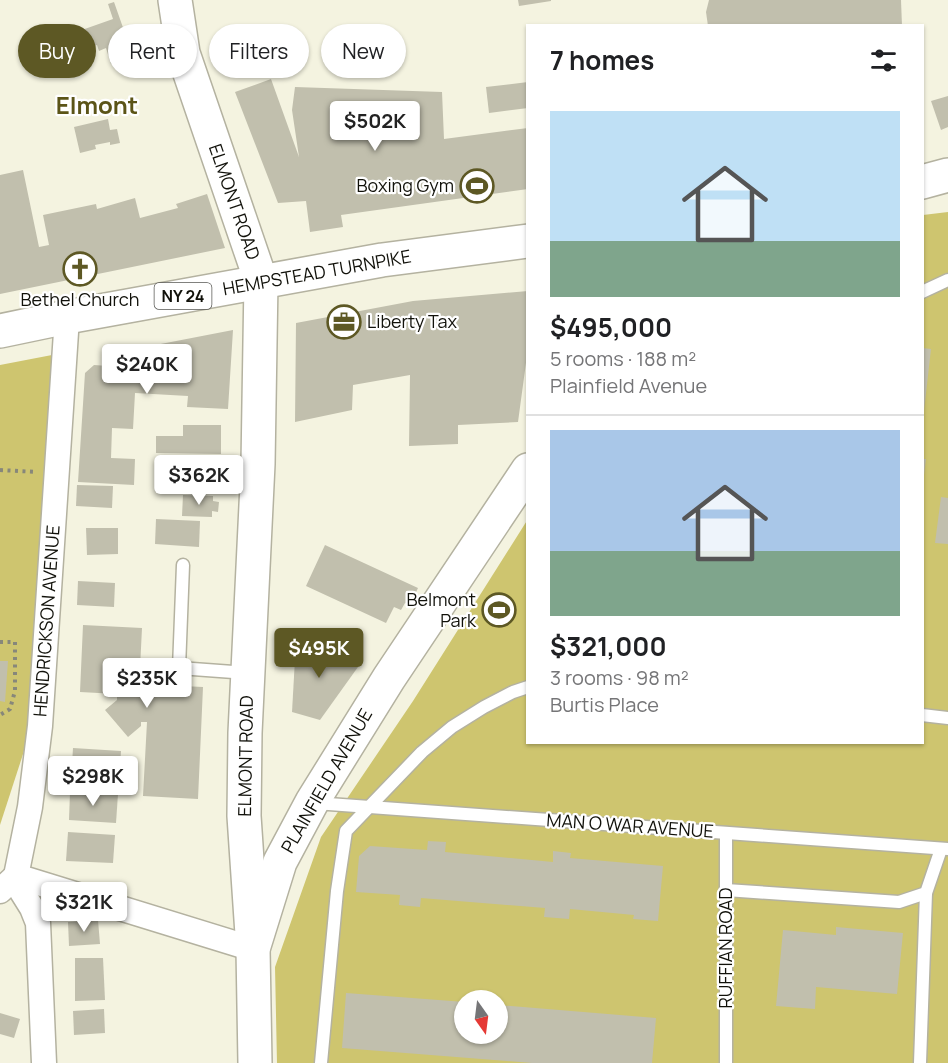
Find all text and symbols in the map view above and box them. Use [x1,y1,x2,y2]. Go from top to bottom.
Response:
chip: Buy [18,24,96,78]
chip: Rent [108,24,197,78]
chip: Filters [209,24,309,78]
chip: New [321,24,406,78]
text: 7 homes [550,42,654,78]
icon: filters [867,44,900,77]
district label: Elmont [56,88,138,121]
pin: $502K [333,101,417,152]
text: $502K [344,107,406,134]
street label: ELMONT ROAD [204,140,266,263]
icon: home [671,150,779,258]
sports icon: Boxing Gym [459,168,495,204]
place label: Boxing Gym [356,173,454,197]
street label: HEMPSTEAD TURNPIKE [221,244,413,300]
church icon: Bethel Church [62,251,98,287]
road number: NY 24 [154,283,212,309]
place label: Bethel Church [20,287,140,311]
office icon: Liberty Tax [326,304,362,340]
place label: Liberty Tax [367,309,458,333]
text: $495,000 [550,309,672,345]
pin: $240K [105,344,189,395]
text: 5 rooms · 188 m² [550,345,696,372]
text: $240K [116,350,178,377]
text: Plainfield Avenue [550,372,707,399]
pin: $362K [157,455,241,506]
text: $362K [168,461,230,488]
icon: home [671,469,779,577]
street label: HENDRICKSON AVENUE [27,524,65,718]
place label: Belmont Park [406,587,477,632]
sports icon: Belmont Park [481,592,517,628]
pin: $495K [277,628,361,679]
text: $321,000 [550,628,667,664]
text: $495K [288,634,350,661]
pin: $235K [105,658,189,709]
text: $235K [117,664,177,691]
text: 3 rooms · 98 m² [550,664,689,691]
text: Burtis Place [550,691,659,718]
street label: ELMONT ROAD [232,695,258,817]
street label: PLAINFIELD AVENUE [275,704,377,857]
pin: $298K [51,756,135,807]
text: $298K [62,762,124,789]
street label: MAN O WAR AVENUE [546,807,714,843]
pin: $321K [42,882,126,933]
street label: RUFFIAN ROAD [713,887,737,1009]
text: $321K [55,888,113,915]
north arrow [454,990,508,1044]
map controls [454,990,508,1044]

